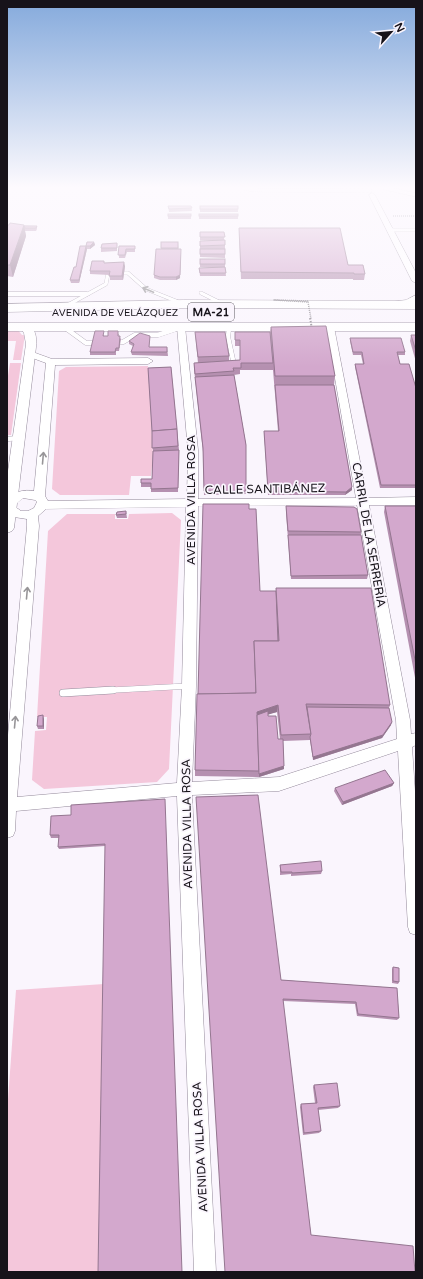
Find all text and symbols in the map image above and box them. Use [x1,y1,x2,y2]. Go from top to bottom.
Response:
north arrow [371,12,411,52]
text: N [392,21,407,35]
one-way arrow [142,286,154,293]
road number: MA-21 [188,303,234,321]
street label: AVENIDA DE VELÁZQUEZ [52,307,178,319]
street label: AVENIDA VILLA ROSA [184,435,198,565]
one-way arrow [39,452,46,465]
street label: CARRIL DE LA SERRERÍA [349,461,389,609]
street label: CALLE SANTIBÁNEZ [204,481,326,497]
one-way arrow [23,587,30,600]
one-way arrow [12,716,19,729]
street label: AVENIDA VILLA ROSA [179,759,195,889]
street label: AVENIDA VILLA ROSA [190,1081,210,1212]

